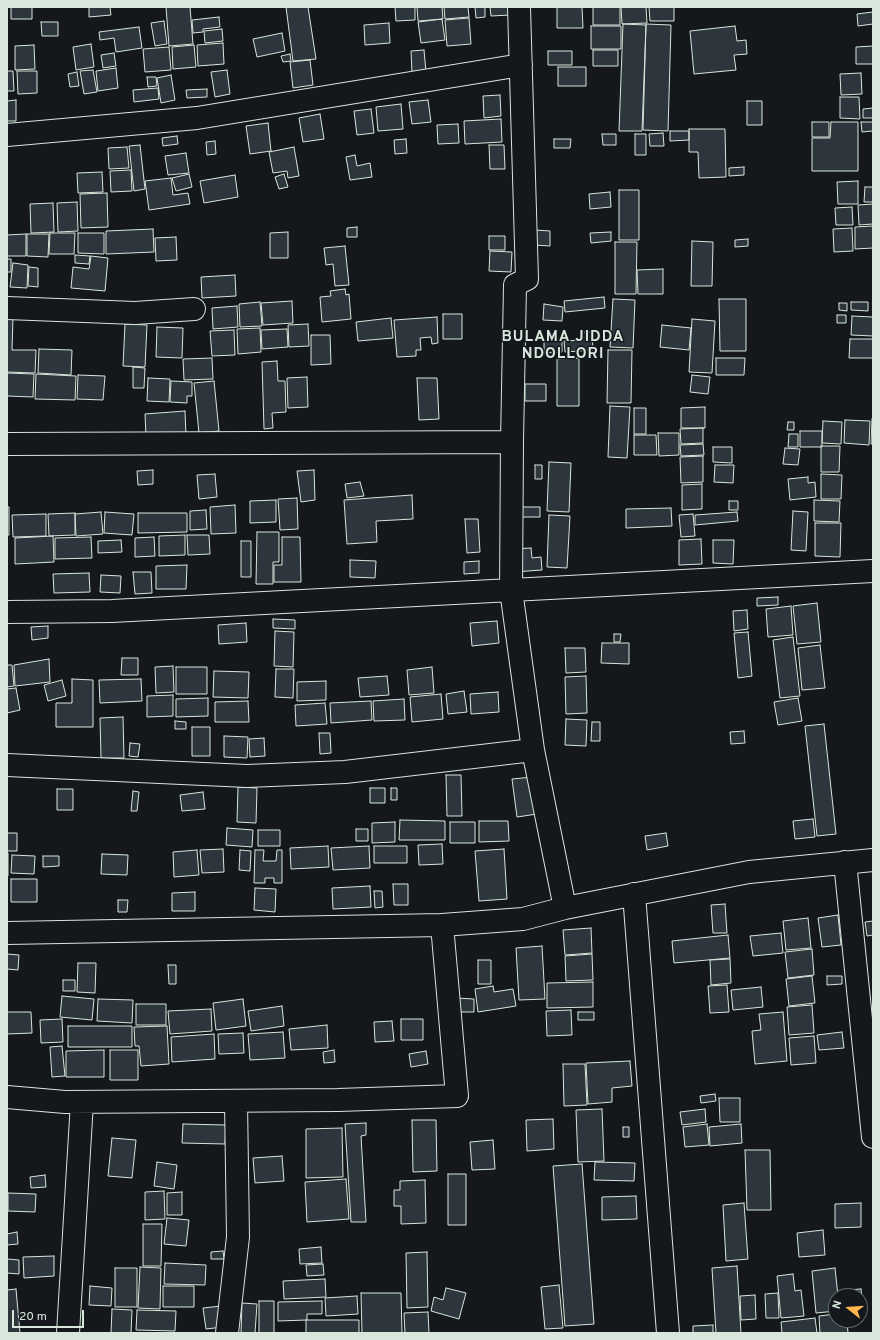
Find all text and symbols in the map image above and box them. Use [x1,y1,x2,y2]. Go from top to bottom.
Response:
district label: BULAMA JIDDA NDOLLORI [502,329,624,364]
north arrow [828,1288,868,1328]
text: N [830,1299,845,1311]
scale bar [14,1302,86,1328]
text: 20 m [19,1309,47,1325]

